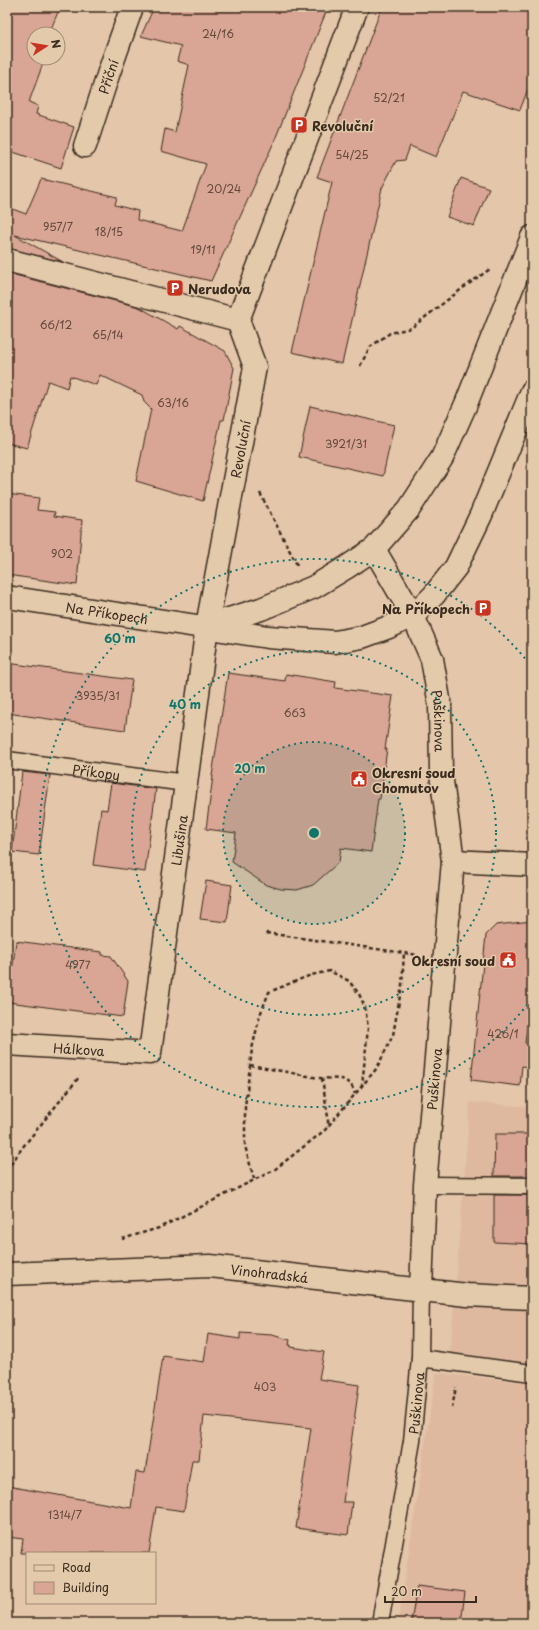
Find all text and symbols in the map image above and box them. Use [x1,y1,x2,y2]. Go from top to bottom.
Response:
house number: 24/16 [202,25,234,42]
north arrow [26,26,66,66]
text: N [47,38,66,50]
street label: Příční [93,56,122,97]
house number: 52/21 [373,89,405,106]
parking icon: Revoluční [289,115,309,135]
place label: Revoluční [312,116,374,135]
house number: 54/25 [335,146,369,163]
house number: 20/24 [207,180,241,197]
house number: 957/7 [43,218,73,235]
house number: 18/15 [95,223,123,240]
house number: 19/11 [190,241,216,258]
parking icon: Nerudova [165,278,185,298]
place label: Nerudova [188,279,251,298]
house number: 66/12 [40,316,72,333]
house number: 65/14 [92,326,124,343]
house number: 63/16 [157,394,189,411]
street label: Revoluční [225,419,254,480]
house number: 3921/31 [325,435,367,452]
house number: 902 [51,545,73,562]
street label: Na Příkopech [64,597,149,628]
parking icon: Na Příkopech [473,598,493,618]
place label: Na Příkopech [382,599,470,618]
text: 60 m [104,629,136,647]
house number: 3935/31 [76,687,120,704]
street label: Puškinova [428,688,450,752]
text: 40 m [169,695,201,713]
house number: 663 [284,704,306,721]
street label: Příkopy [71,759,121,784]
text: 20 m [234,759,266,777]
place label: Okresní soud Chomutov [372,763,455,797]
public building icon: Okresní soud Chomutov [349,769,369,789]
street label: Libušina [166,813,191,867]
centre of rings [307,826,321,840]
public building icon: Okresní soud [498,950,518,970]
place label: Okresní soud [412,951,495,970]
house number: 4977 [65,956,91,973]
house number: 426/1 [487,1025,519,1042]
street label: Hálkova [52,1037,105,1060]
street label: Puškinova [422,1047,446,1111]
street label: Vinohradská [230,1259,310,1287]
street label: Puškinova [403,1371,428,1435]
house number: 403 [254,1378,276,1395]
house number: 1314/7 [48,1506,82,1523]
legend [26,1552,156,1604]
text: Road [62,1558,91,1576]
text: Building [62,1578,109,1596]
scale bar [385,1578,476,1604]
text: 20 m [391,1582,422,1600]

